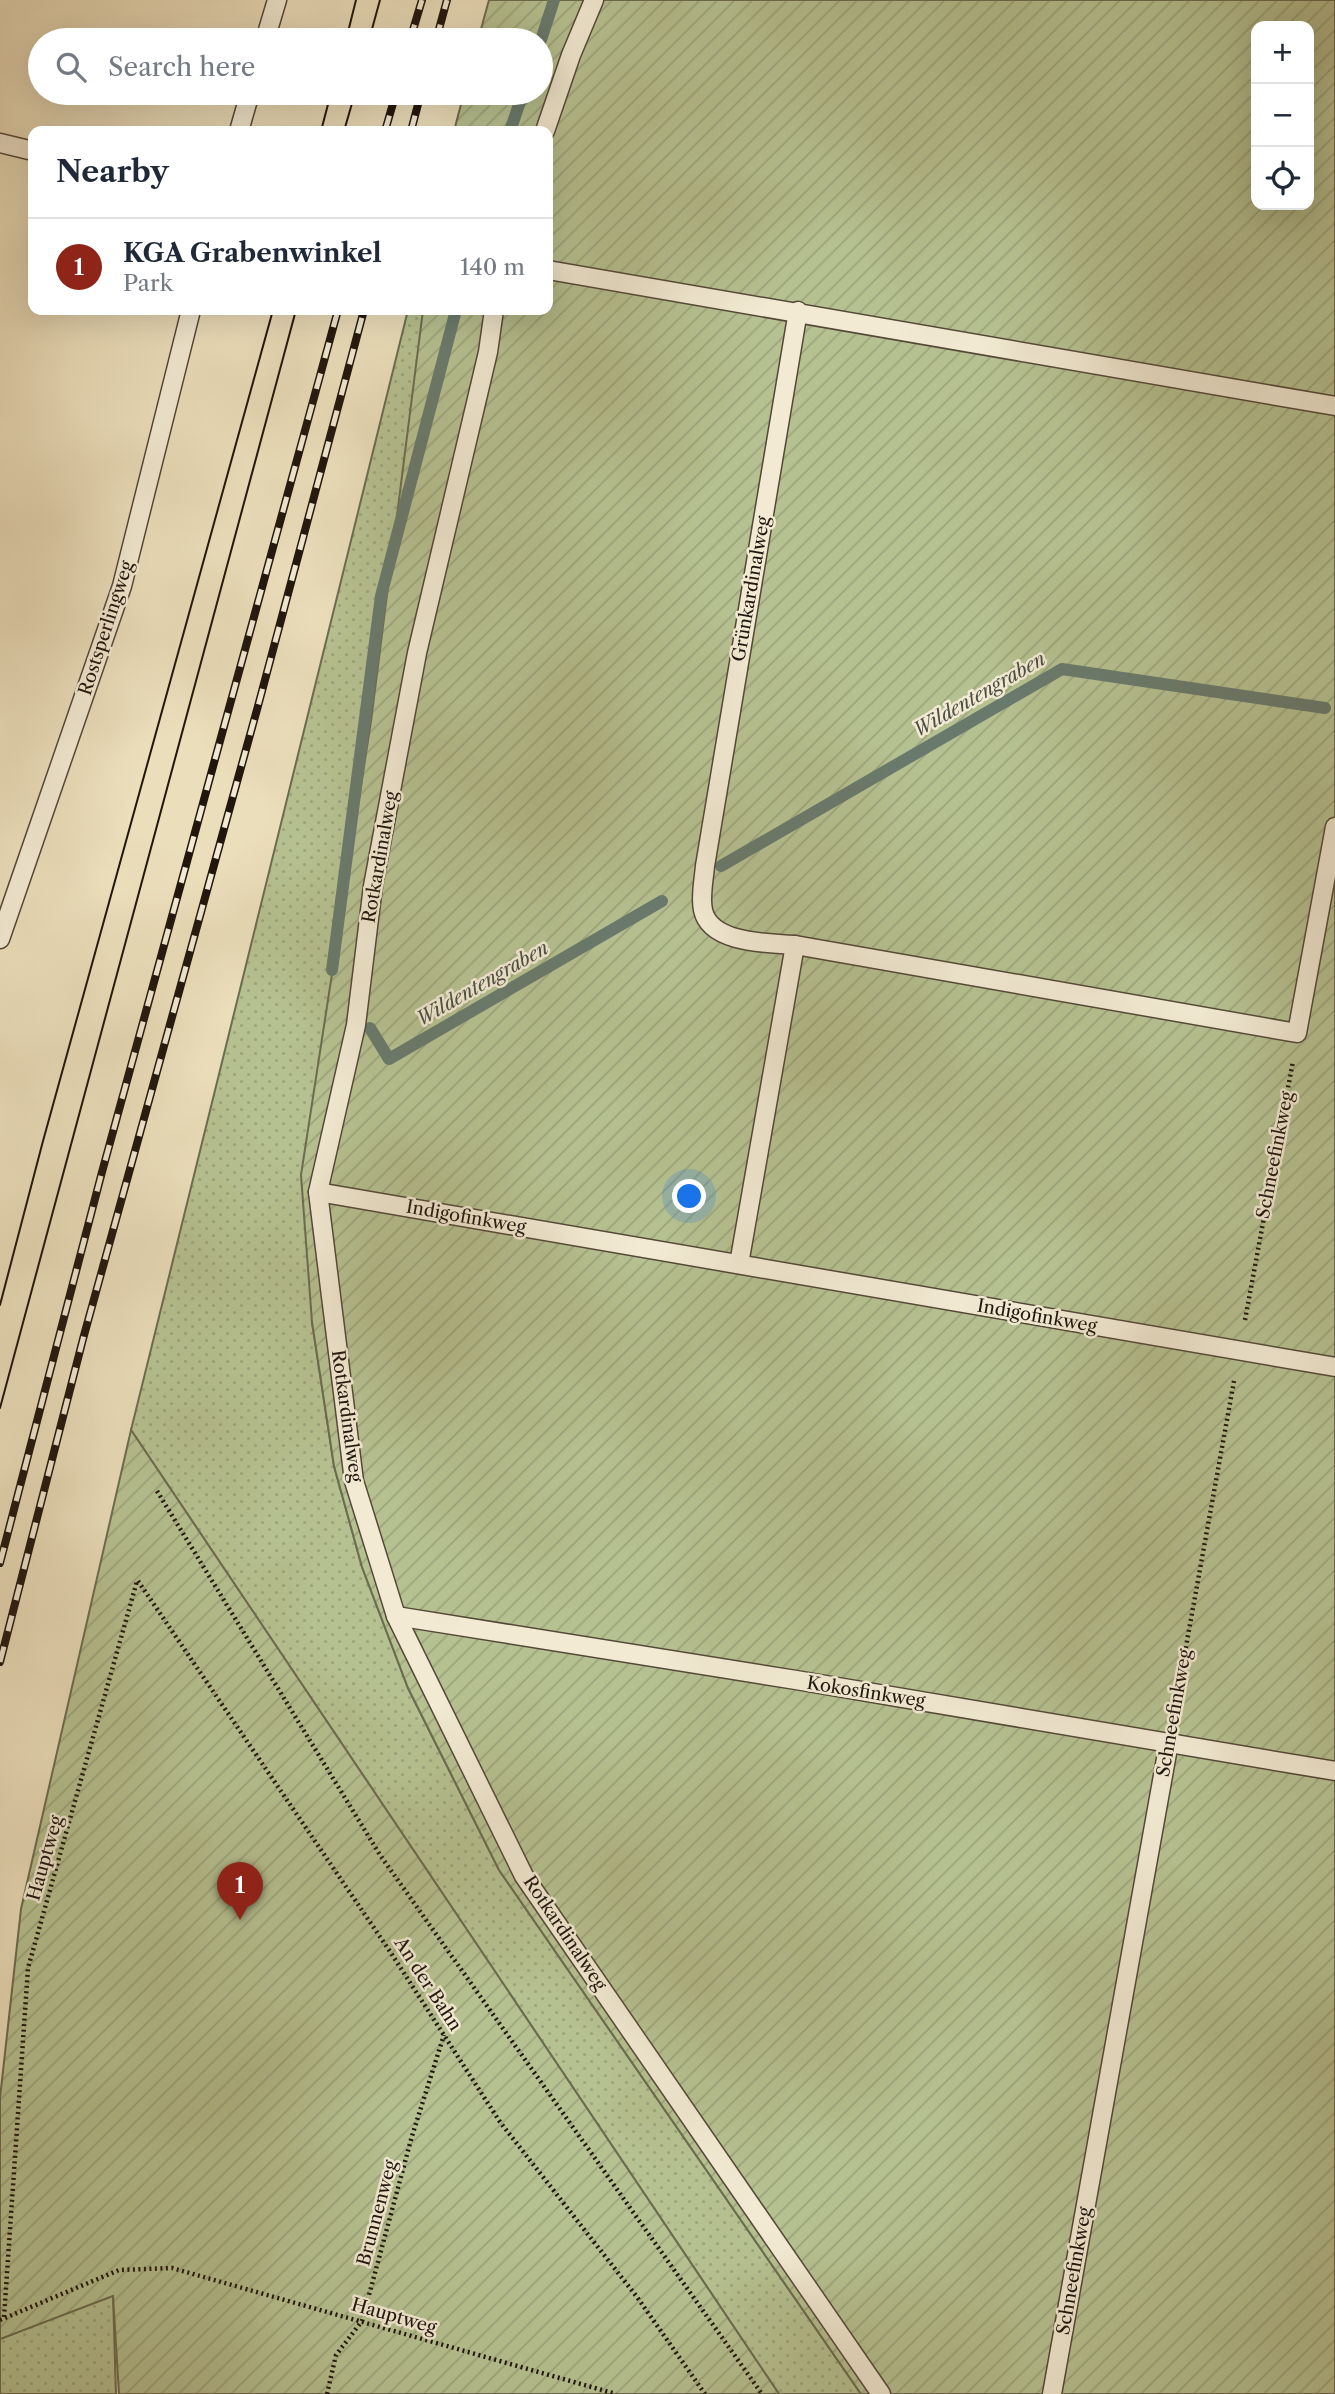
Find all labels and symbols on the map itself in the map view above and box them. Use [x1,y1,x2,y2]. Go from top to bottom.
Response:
street label: Grünkardinalweg [727,514,775,663]
street label: Rostsperlingweg [74,557,138,698]
water label: Wildentengraben [909,647,1049,742]
street label: Rotkardinalweg [358,789,403,925]
water label: Wildentengraben [412,936,552,1031]
street label: Schneefinkweg [1252,1089,1298,1221]
your location [672,1179,706,1213]
street label: Indigofinkweg [404,1196,528,1238]
street label: Indigofinkweg [975,1295,1099,1337]
street label: Rotkardinalweg [327,1348,367,1484]
street label: Schneefinkweg [1152,1647,1196,1779]
street label: Kokosfinkweg [805,1672,927,1712]
street label: Hauptweg [22,1813,68,1903]
pin: 1 [217,1862,263,1920]
street label: Rotkardinalweg [519,1871,612,1995]
street label: An der Bahn [389,1932,466,2035]
street label: Brunnenweg [352,2157,402,2268]
street label: Schneefinkweg [1052,2205,1096,2337]
street label: Hauptweg [349,2293,439,2339]

